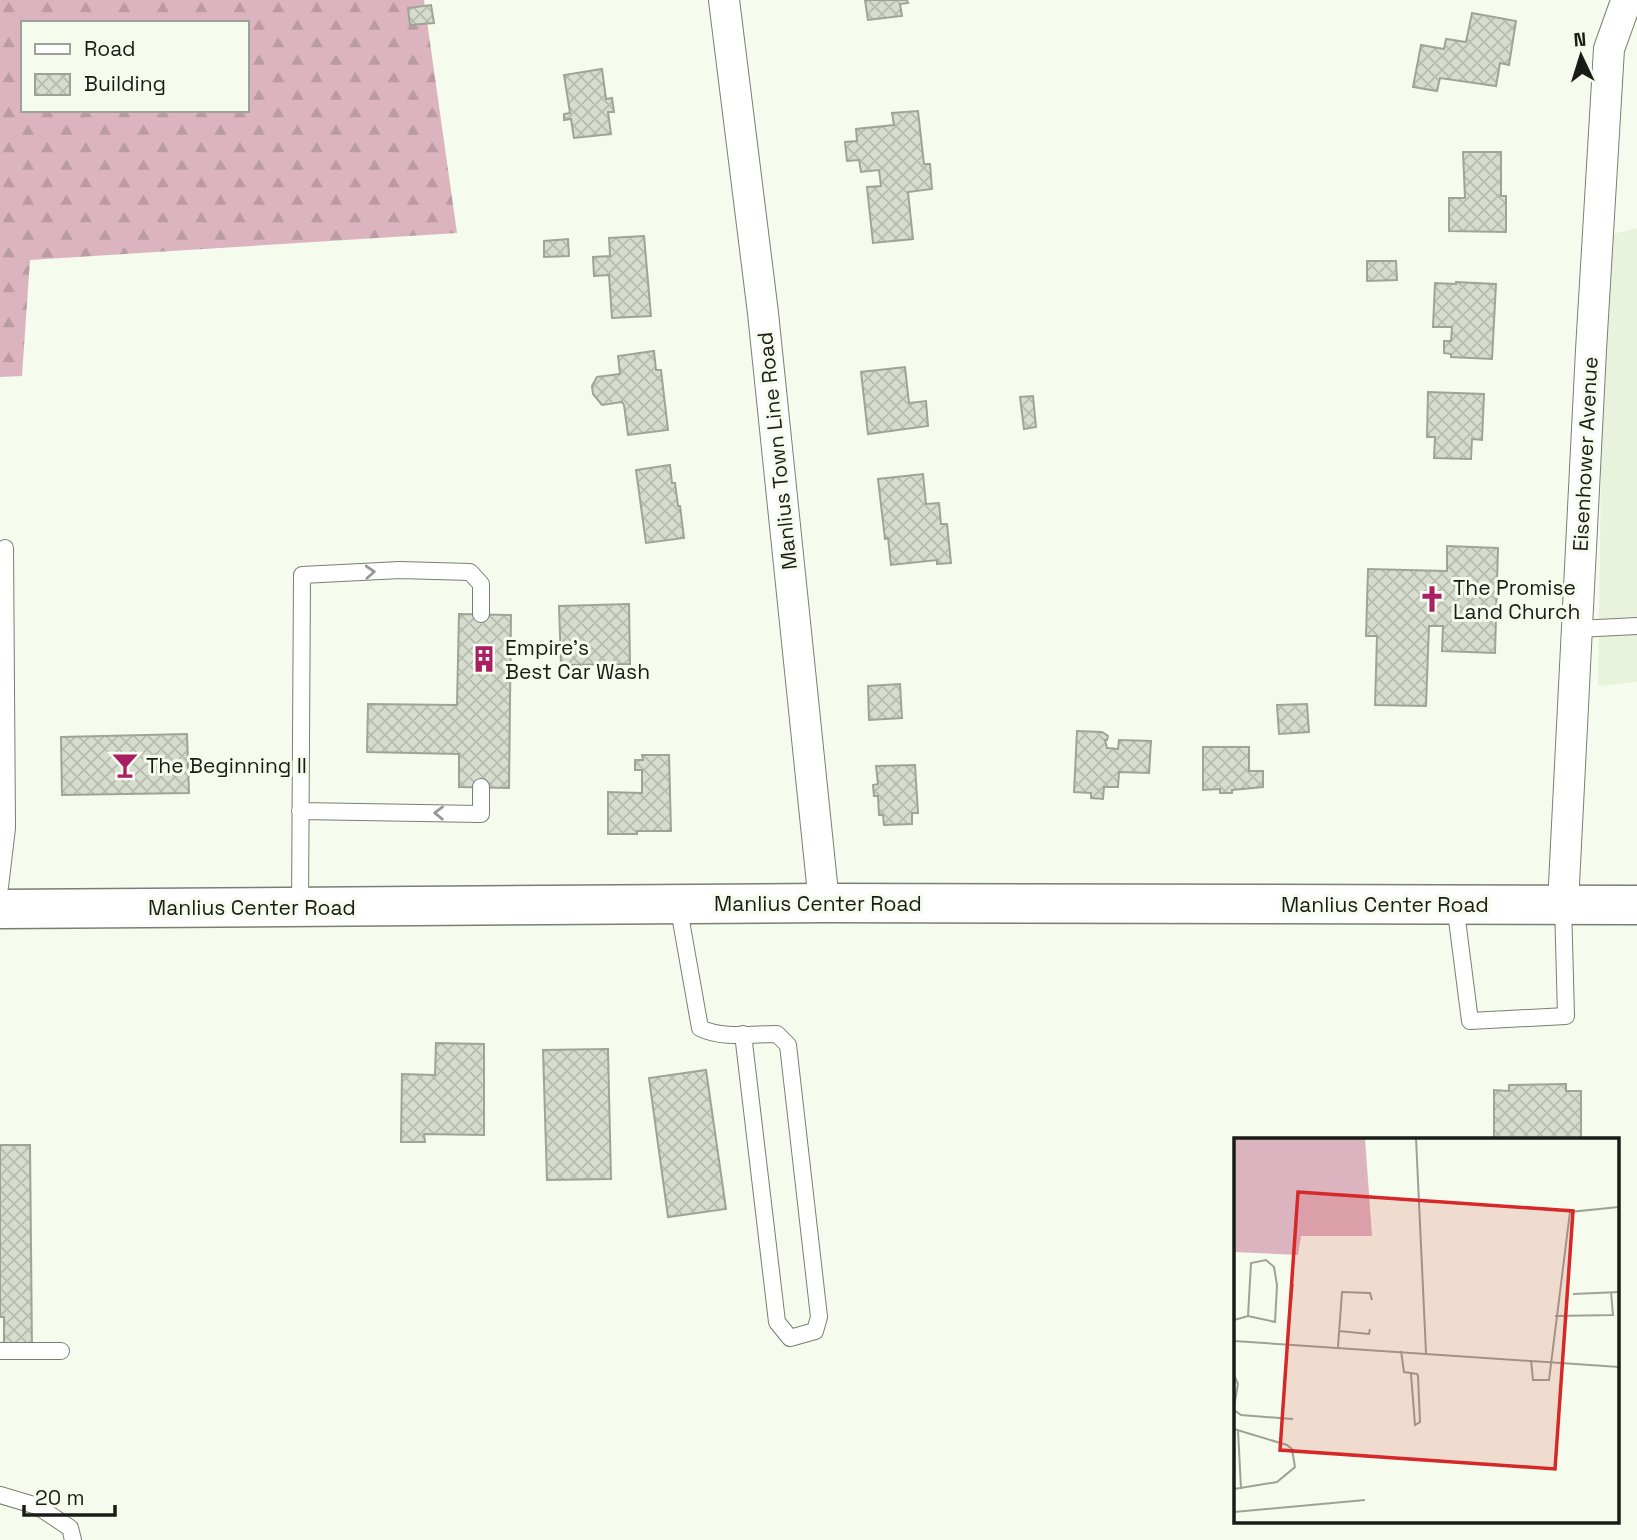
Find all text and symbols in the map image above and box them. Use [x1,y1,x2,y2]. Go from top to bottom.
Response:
legend [21,21,248,112]
north arrow [1546,21,1616,91]
text: N [1573,27,1587,52]
text: Road [84,35,136,62]
text: Building [84,70,166,97]
street label: Manlius Town Line Road [751,331,803,571]
street label: Eisenhower Avenue [1566,356,1604,552]
one-way arrow [365,564,376,579]
place label: The Promise Land Church [1453,574,1580,625]
church icon: The Promise Land Church [1417,584,1447,614]
place label: Empire's Best Car Wash [505,634,650,685]
building icon: Empire's Best Car Wash [469,644,499,674]
bar icon: The Beginning II [110,750,140,780]
place label: The Beginning II [146,752,307,779]
one-way arrow [433,805,443,821]
street label: Manlius Center Road [714,890,922,917]
street label: Manlius Center Road [1281,891,1489,918]
street label: Manlius Center Road [148,894,356,921]
inset map [1234,1138,1620,1522]
scale bar [24,1474,116,1518]
text: 20 m [35,1484,85,1511]

